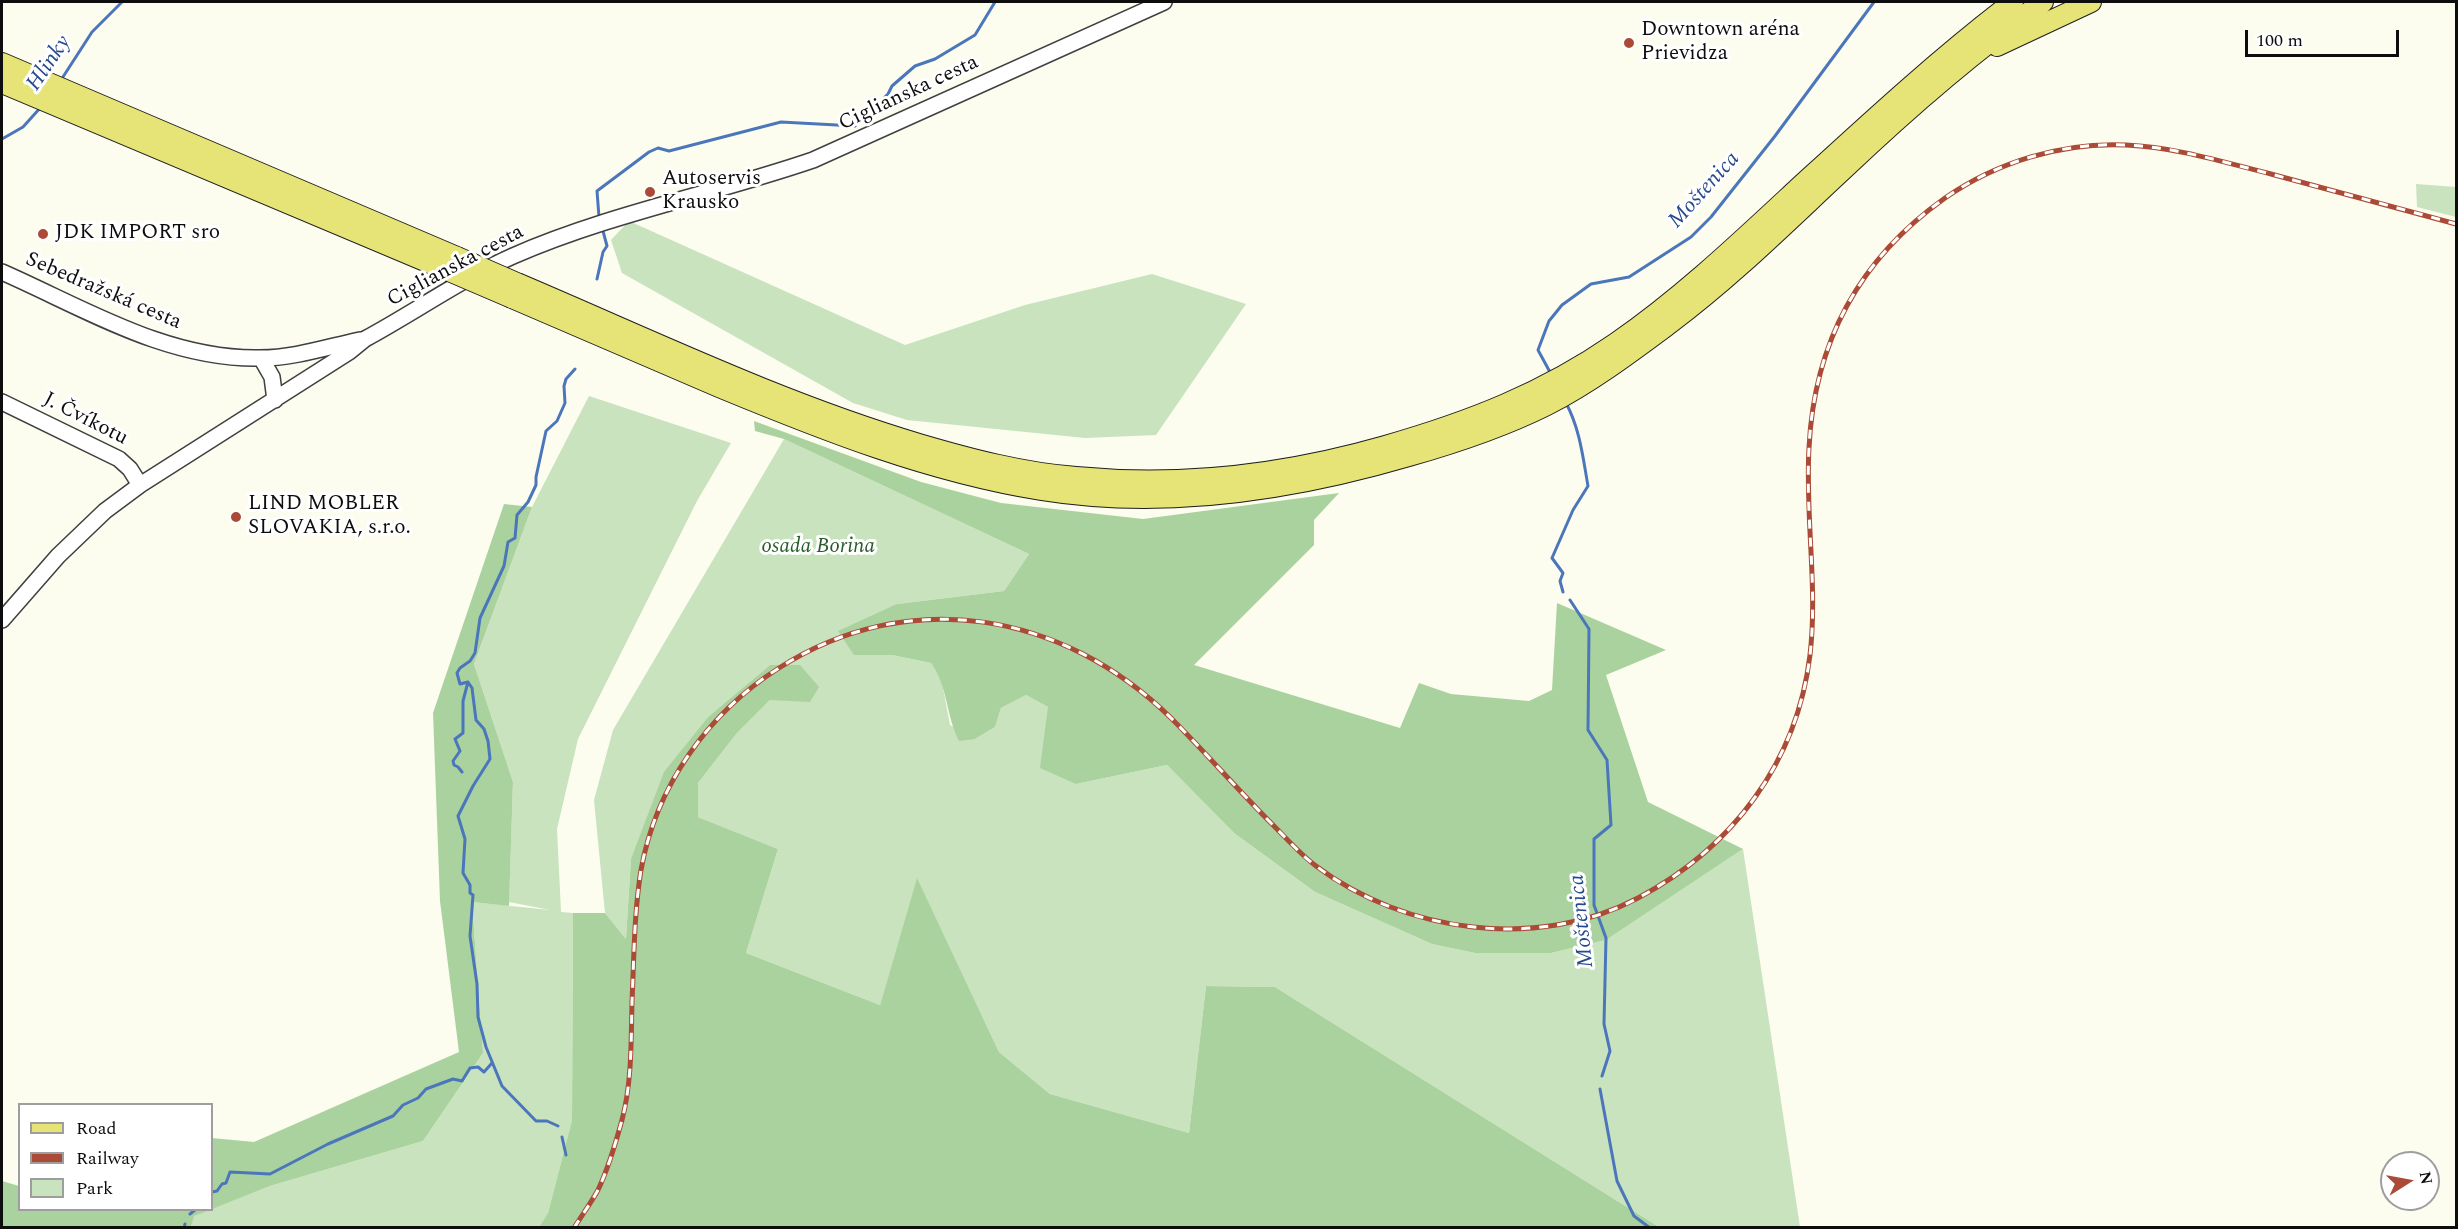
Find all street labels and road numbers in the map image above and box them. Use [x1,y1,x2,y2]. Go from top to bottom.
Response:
street label: Ciglianska cesta [835,51,983,137]
street label: Ciglianska cesta [383,220,529,314]
street label: Sebedražská cesta [21,248,185,336]
street label: J. Čvíkotu [38,388,132,452]

